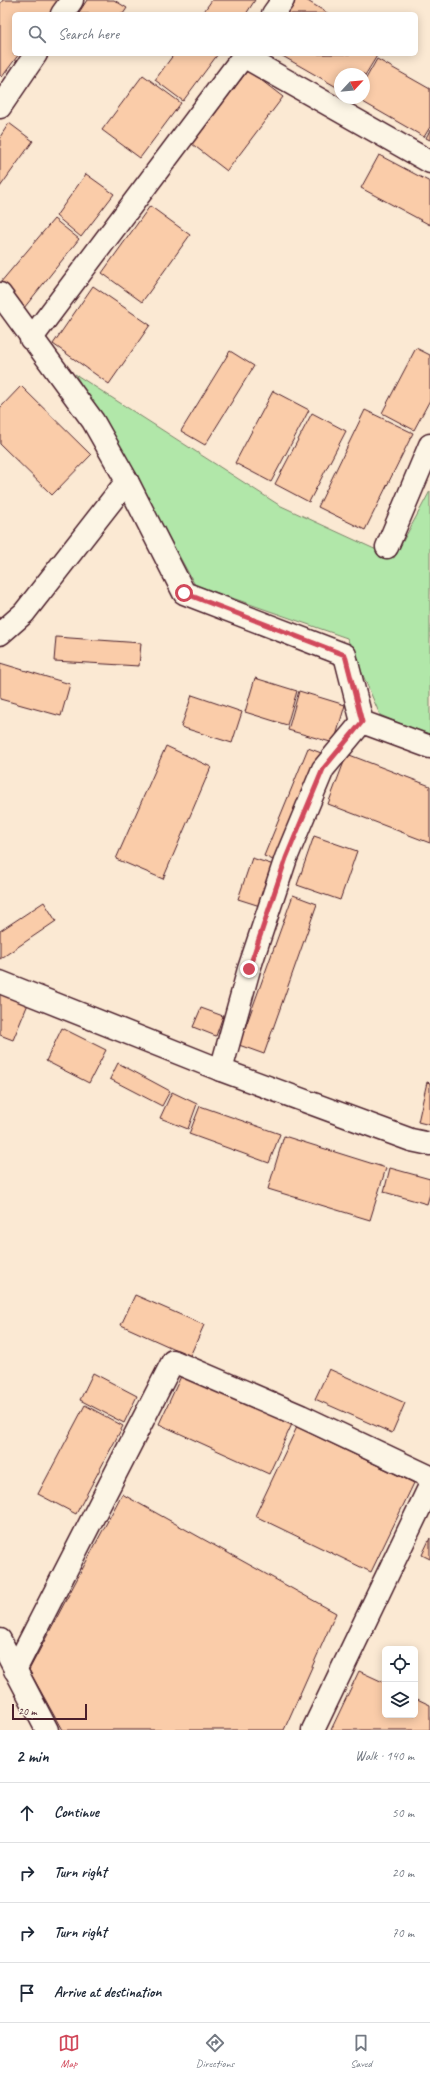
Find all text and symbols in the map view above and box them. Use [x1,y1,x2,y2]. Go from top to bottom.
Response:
search box [12,12,418,56]
icon: search [26,23,48,45]
text: Search here [58,25,119,44]
north arrow [334,68,370,104]
route start [175,584,193,602]
route end [240,960,258,978]
map controls [382,1646,418,1718]
button: locate [382,1646,418,1682]
button: layers [382,1682,418,1718]
scale bar [12,1702,87,1721]
text: 20 m [18,1704,37,1718]
text: 2 min [16,1746,49,1767]
text: Walk · 140 m [355,1748,414,1764]
icon: ahead [16,1802,38,1824]
text: Continue [54,1803,99,1822]
text: 50 m [392,1805,414,1821]
icon: right [16,1862,38,1884]
text: Turn right [54,1863,107,1882]
text: 20 m [392,1865,414,1881]
icon: right [16,1922,38,1944]
text: Turn right [54,1923,107,1942]
text: 70 m [392,1925,414,1941]
icon: arrive [16,1982,38,2004]
text: Arrive at destination [54,1983,161,2002]
tab: Map [58,2032,80,2070]
tab: Directions [196,2032,234,2070]
tab: Saved [350,2032,372,2070]

